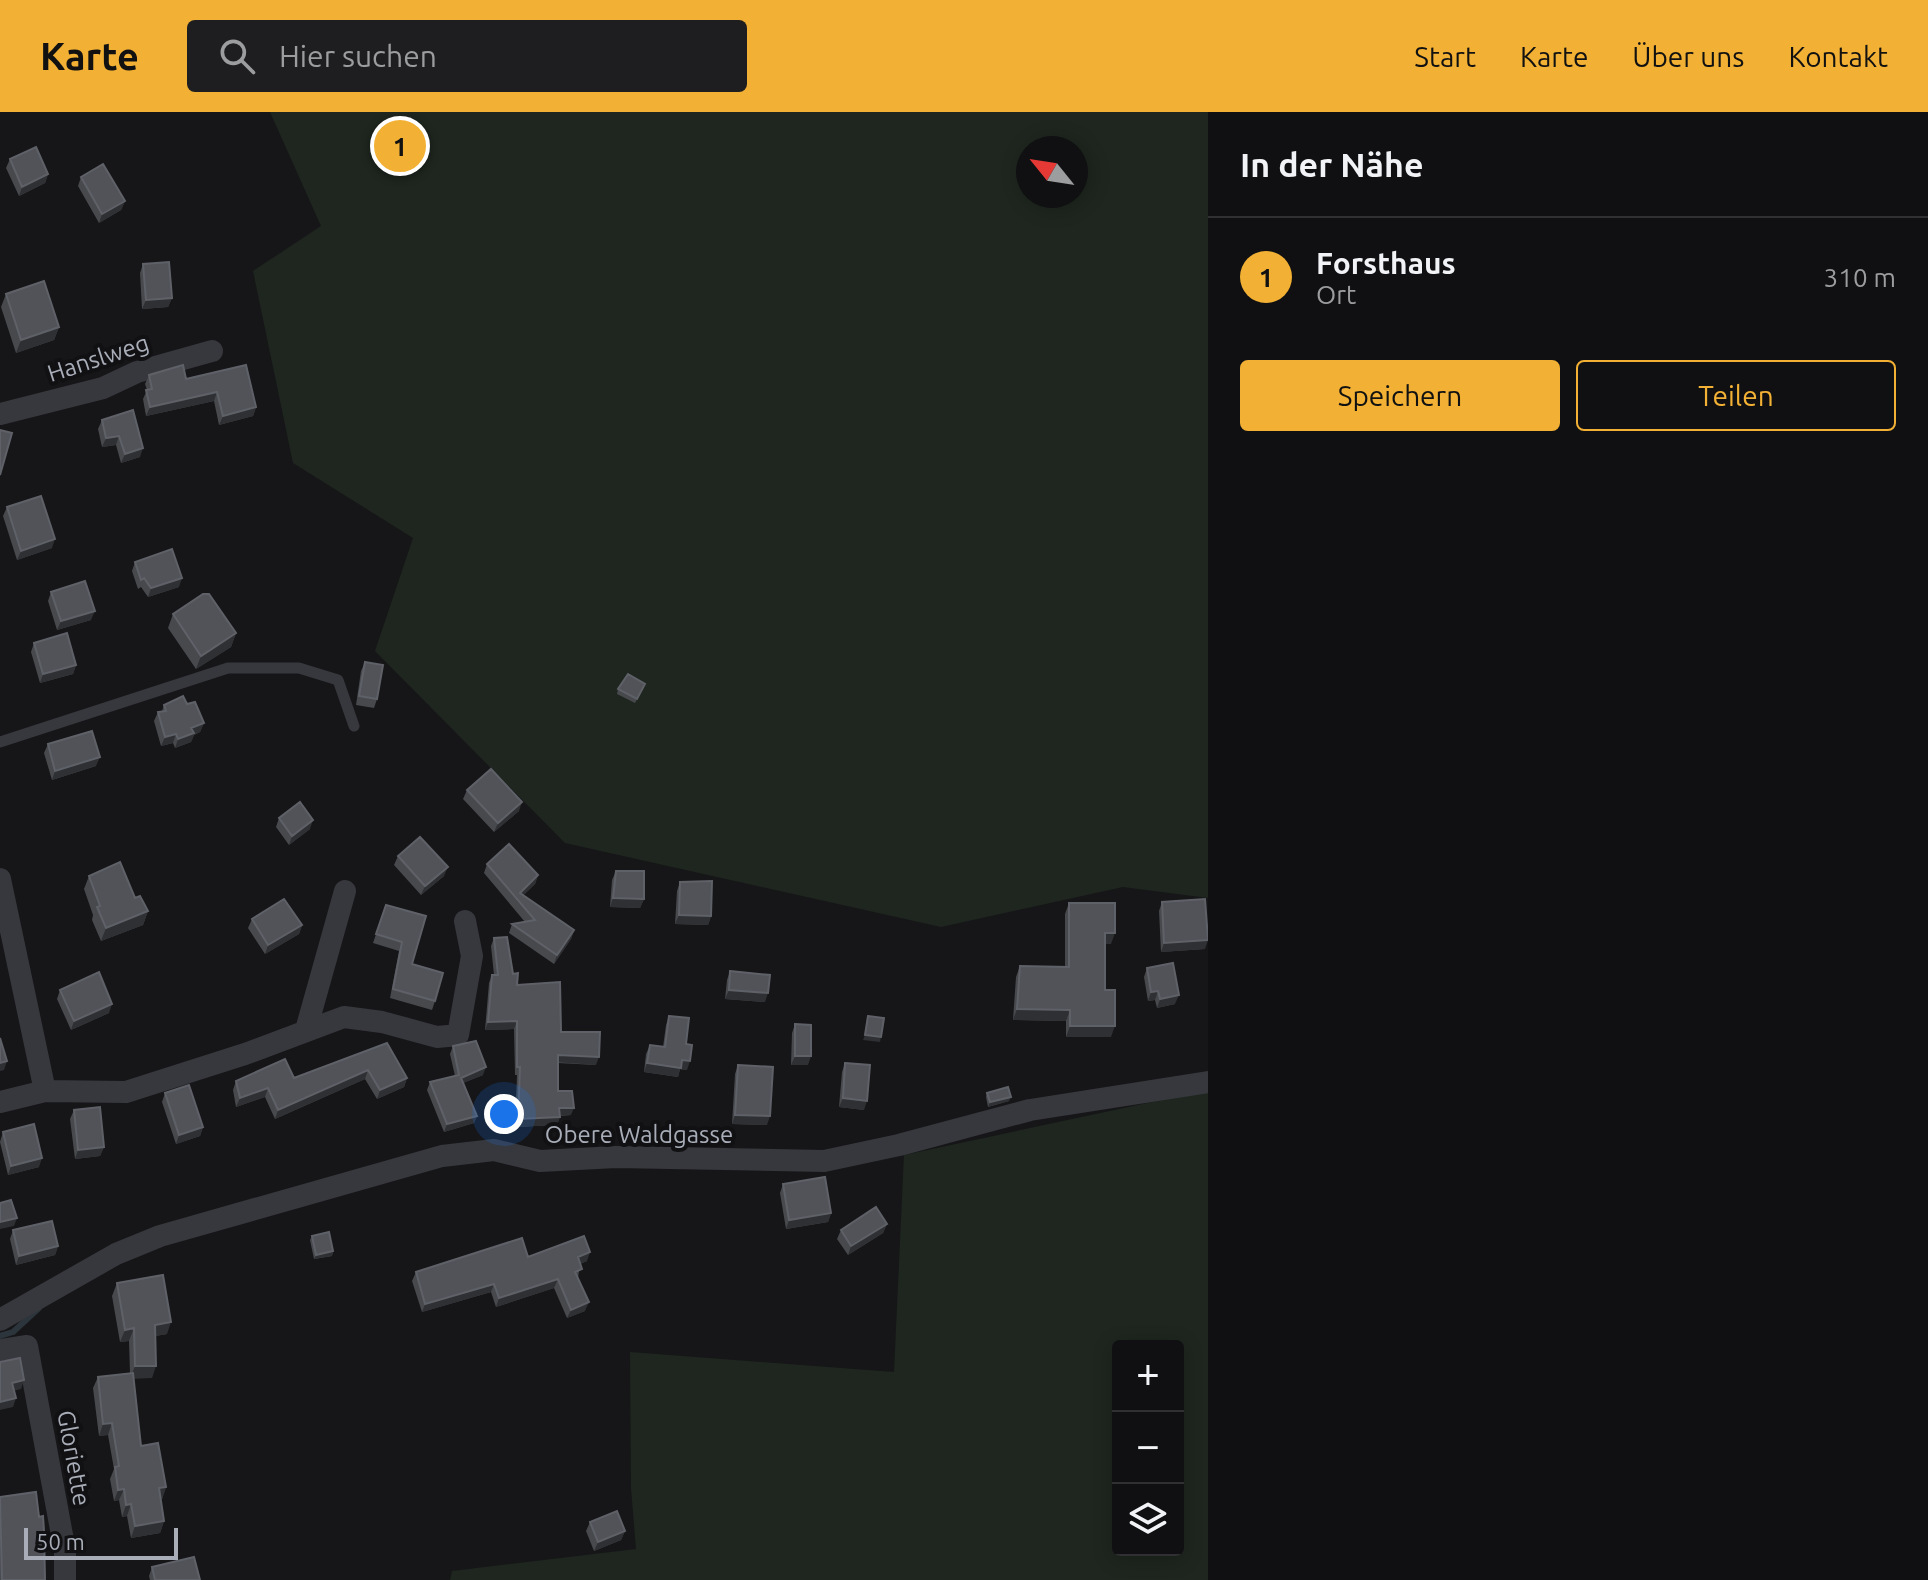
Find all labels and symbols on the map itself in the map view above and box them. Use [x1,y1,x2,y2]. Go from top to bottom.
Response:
pin: 1 [374,116,426,176]
north arrow [1016,136,1088,208]
street label: Hanslweg [44,329,152,387]
your location [484,1094,524,1134]
street label: Obere Waldgasse [545,1121,733,1148]
street label: Gloriette [52,1408,96,1508]
scale bar [24,1524,178,1560]

